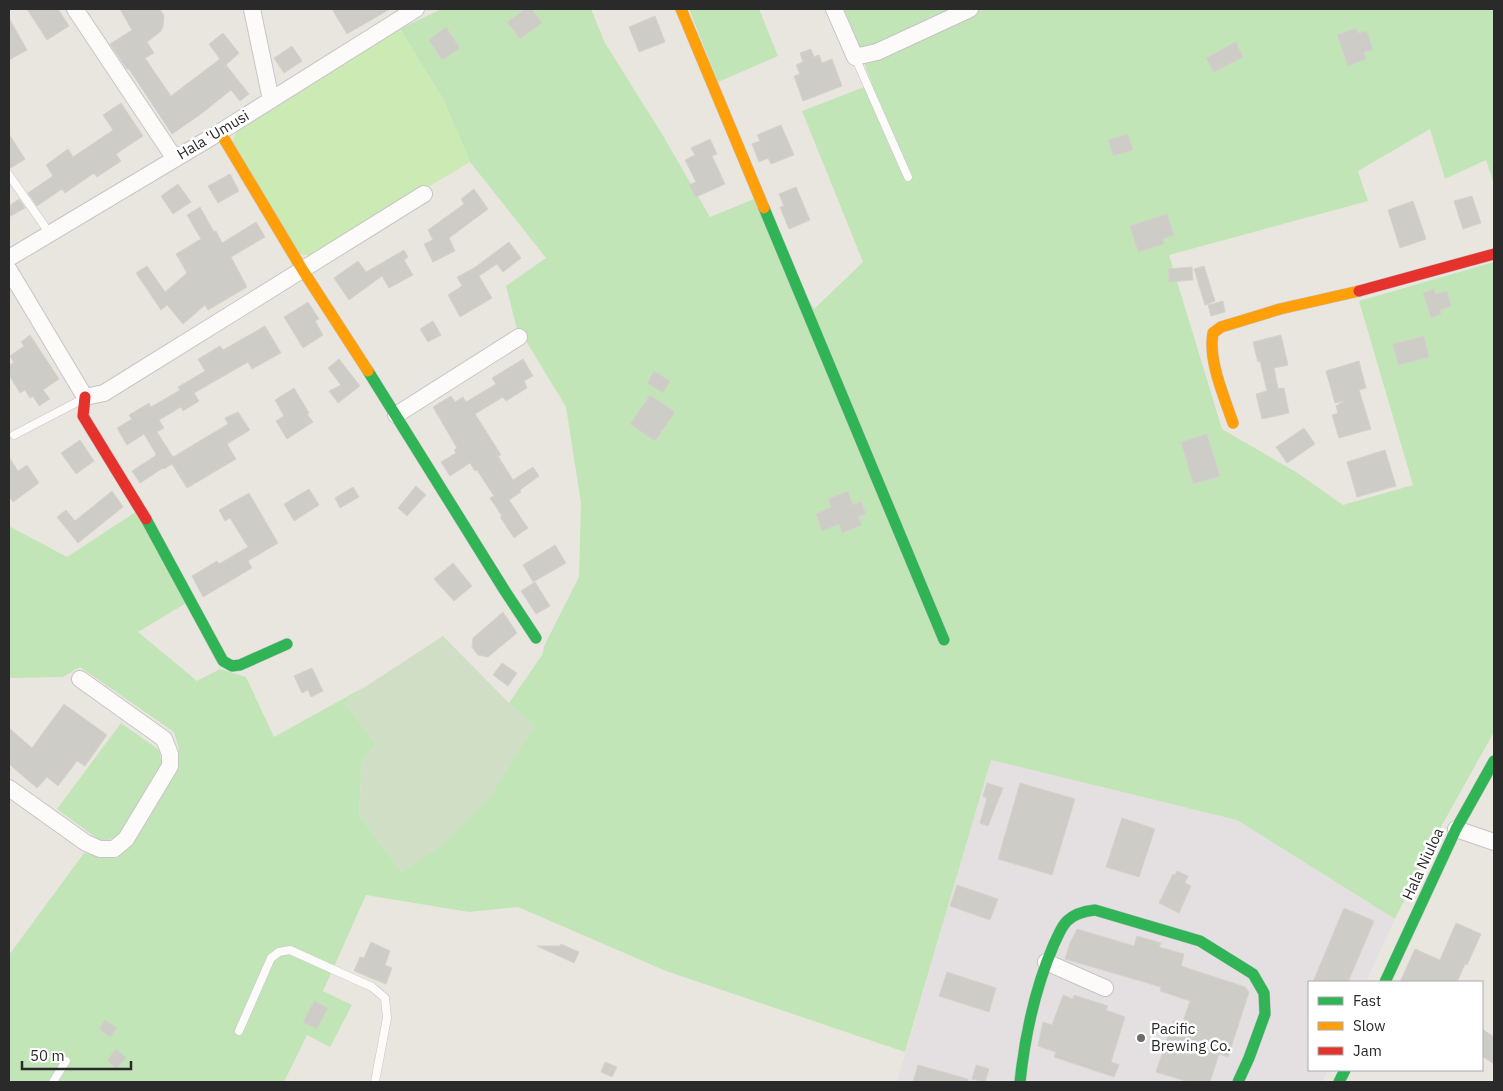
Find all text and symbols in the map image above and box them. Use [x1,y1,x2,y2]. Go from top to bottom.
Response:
street label: Hala 'Umusi [173,106,252,164]
street label: Hala Niuloa [1398,825,1448,903]
legend [1308,981,1483,1071]
text: Fast [1353,991,1381,1010]
text: Slow [1353,1016,1386,1035]
place label: Pacific Brewing Co. [1151,1019,1231,1055]
marker: Pacific Brewing Co. [1135,1032,1147,1044]
scale bar [22,1038,131,1070]
text: Jam [1353,1041,1382,1060]
text: 50 m [30,1046,65,1065]

